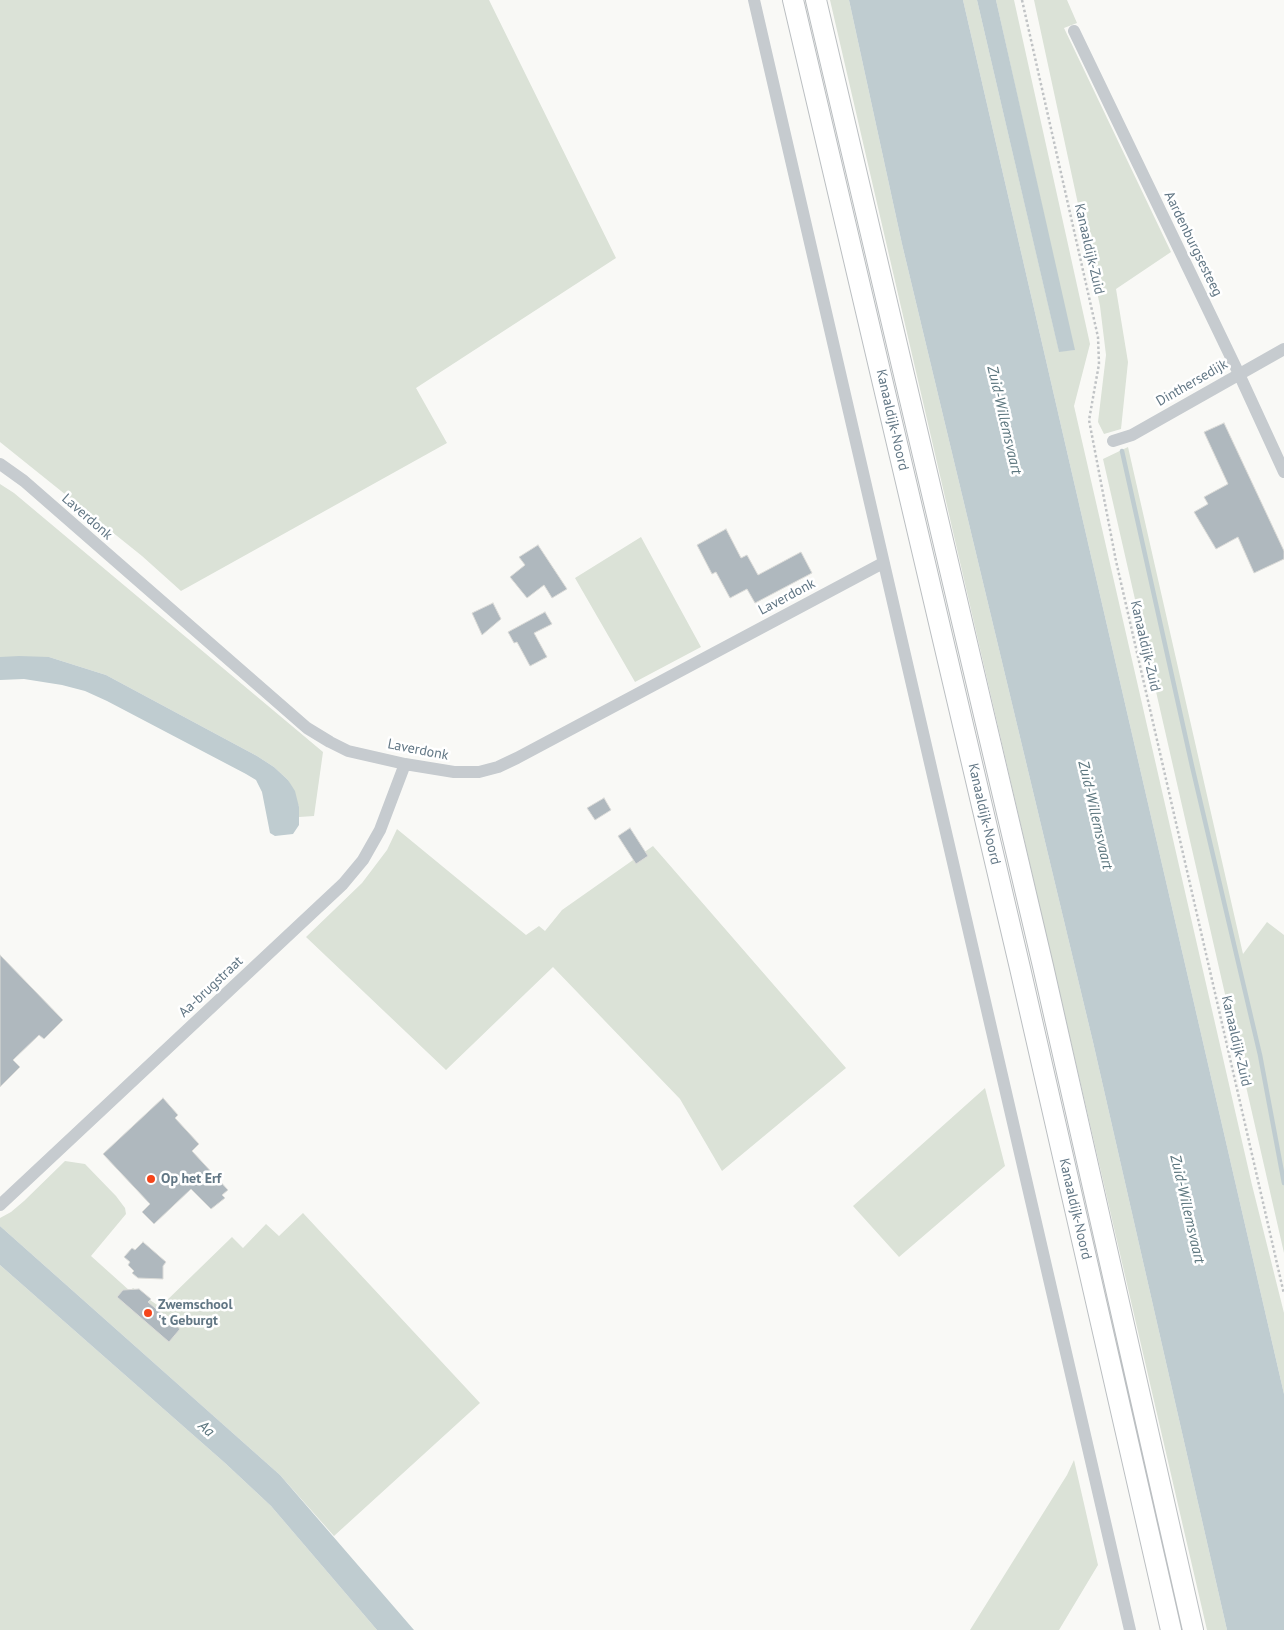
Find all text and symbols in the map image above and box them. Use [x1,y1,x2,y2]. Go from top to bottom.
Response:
street label: Aardenburgsesteeg [1160,189,1226,299]
street label: Kanaaldijk-Zuid [1070,202,1108,296]
street label: Dinthersedijk [1153,356,1231,410]
water label: Zuid-Willemsvaart [983,364,1025,476]
street label: Kanaaldijk-Noord [872,368,912,472]
street label: Laverdonk [58,490,116,544]
street label: Laverdonk [756,575,818,619]
street label: Kanaaldijk-Zuid [1126,599,1164,693]
street label: Laverdonk [386,736,450,764]
water label: Zuid-Willemsvaart [1074,759,1116,871]
street label: Kanaaldijk-Noord [964,762,1004,866]
street label: Aa-brugstraat [175,953,247,1021]
street label: Kanaaldijk-Zuid [1217,994,1255,1088]
water label: Zuid-Willemsvaart [1166,1153,1208,1265]
street label: Kanaaldijk-Noord [1055,1157,1095,1261]
place label: Op het Erf [161,1171,221,1187]
marker: Op het Erf [145,1173,157,1185]
place label: Zwemschool 't Geburgt [158,1297,233,1330]
marker: Zwemschool 't Geburgt [142,1307,154,1319]
water label: Aa [194,1417,218,1441]

